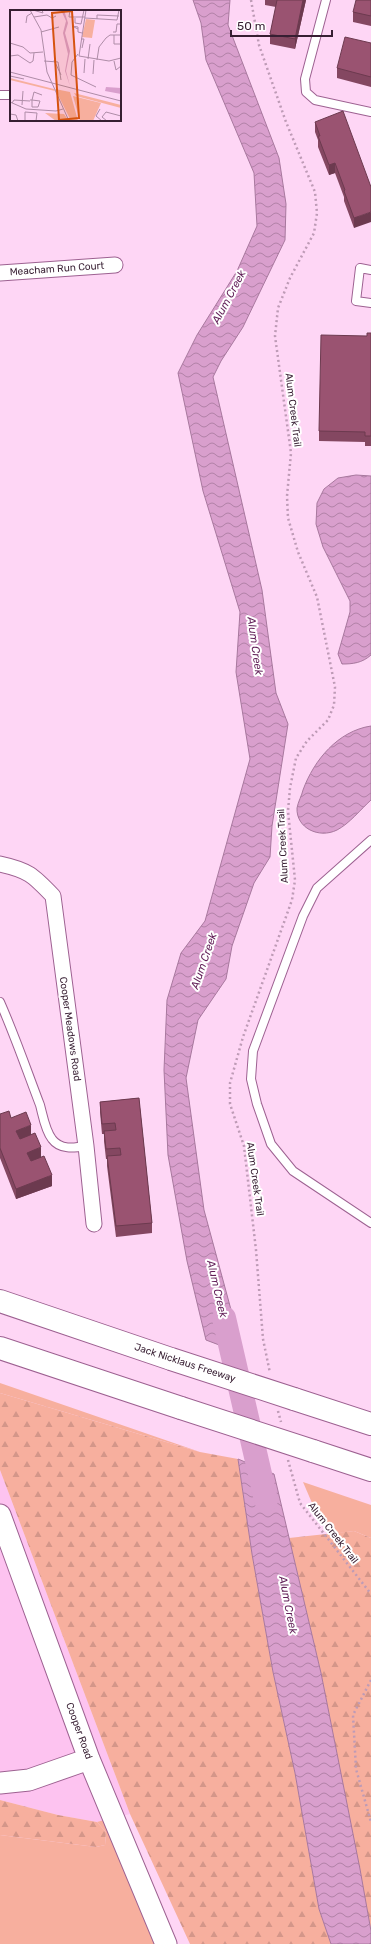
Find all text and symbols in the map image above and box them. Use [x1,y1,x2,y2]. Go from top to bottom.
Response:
inset map [10,10,121,121]
scale bar [231,12,332,38]
text: 50 m [237,19,265,33]
street label: Meacham Run Court [9,260,105,278]
water label: Alum Creek [209,268,249,327]
street label: Alum Creek Trail [283,372,303,448]
water label: Alum Creek [244,615,266,676]
street label: Alum Creek Trail [275,809,291,883]
water label: Alum Creek [188,931,220,992]
street label: Cooper Meadows Road [57,976,83,1082]
street label: Alum Creek Trail [244,1141,266,1217]
water label: Alum Creek [204,1258,230,1319]
street label: Jack Nicklaus Freeway [133,1341,238,1385]
street label: Alum Creek Trail [305,1500,361,1566]
water label: Alum Creek [276,1574,300,1635]
street label: Cooper Road [63,1701,95,1761]

